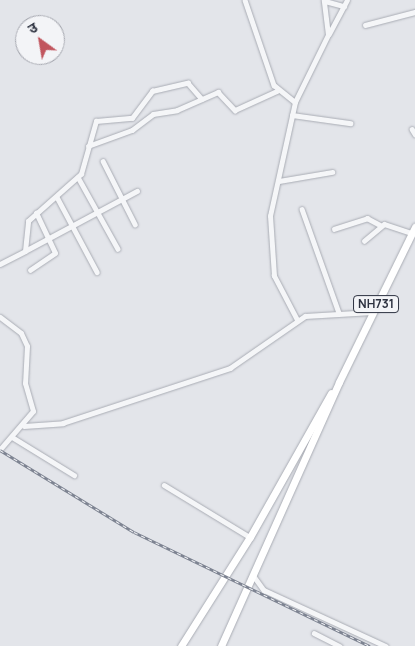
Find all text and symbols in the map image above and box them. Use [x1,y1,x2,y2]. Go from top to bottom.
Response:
north arrow [15,15,65,65]
text: उ [24,17,41,38]
road number: NH731 [352,294,400,314]

